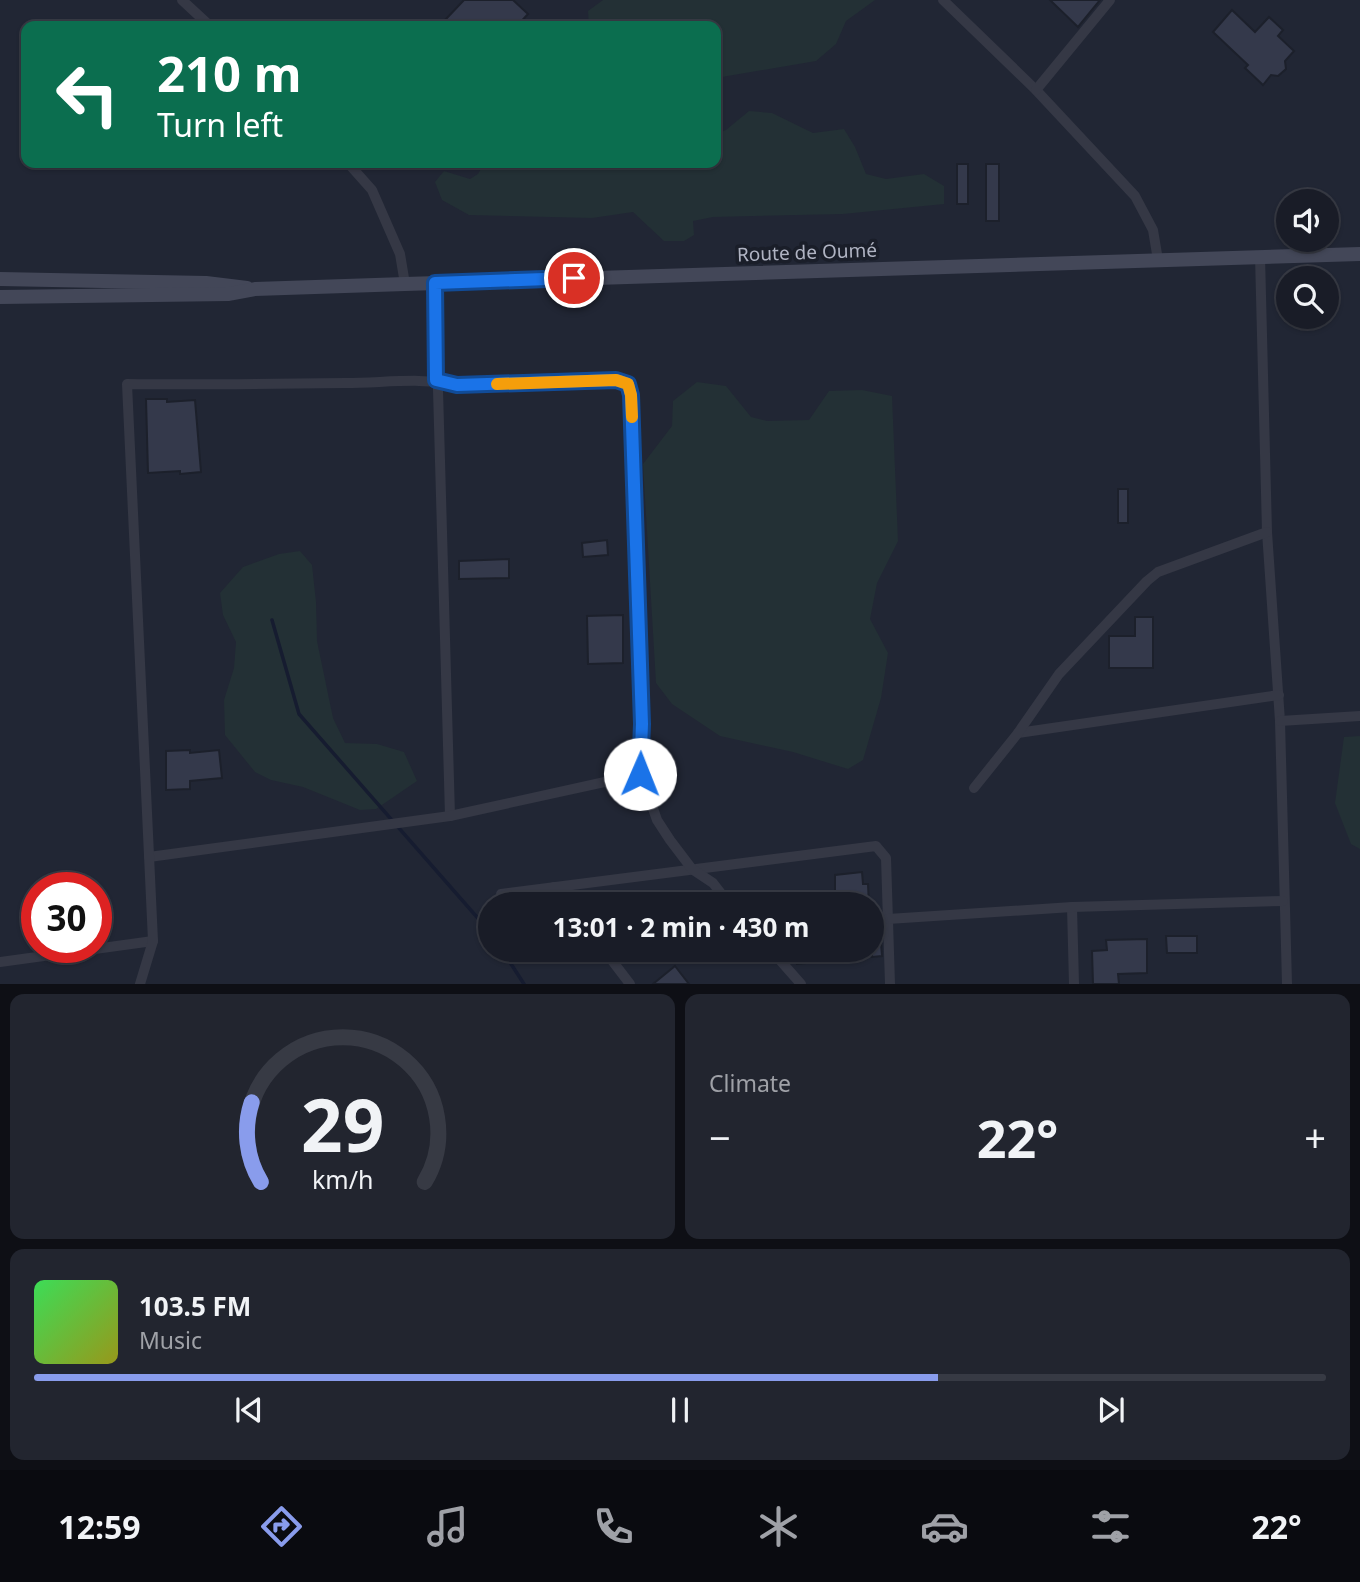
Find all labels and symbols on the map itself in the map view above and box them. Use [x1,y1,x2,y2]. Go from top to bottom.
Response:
street label: Route de Oumé [737,237,877,267]
pin [544,248,604,308]
position arrow [603,737,677,811]
speed limit sign: 30 [21,872,112,963]

